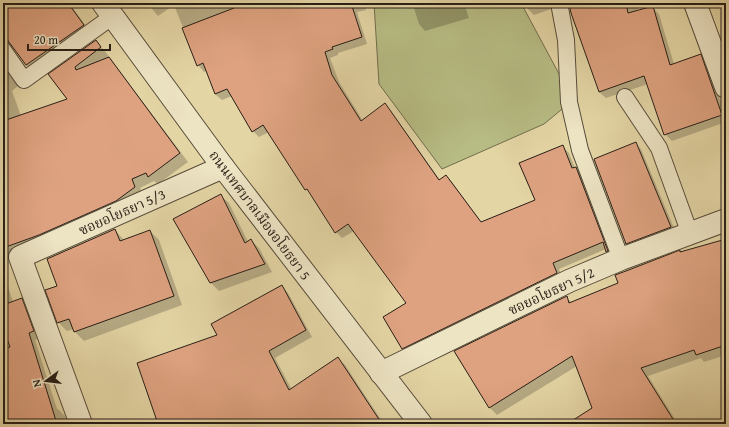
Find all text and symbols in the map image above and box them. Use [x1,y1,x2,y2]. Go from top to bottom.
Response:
scale bar [28,26,110,52]
text: 20 m [34,31,58,48]
street label: ถนนเทศบาลเมืองอโยธยา 5 [204,146,316,284]
street label: ซอยอโยธยา 5/3 [75,184,169,240]
street label: ซอยอโยธยา 5/2 [505,262,597,320]
north arrow [26,361,66,401]
text: N [27,377,45,389]

